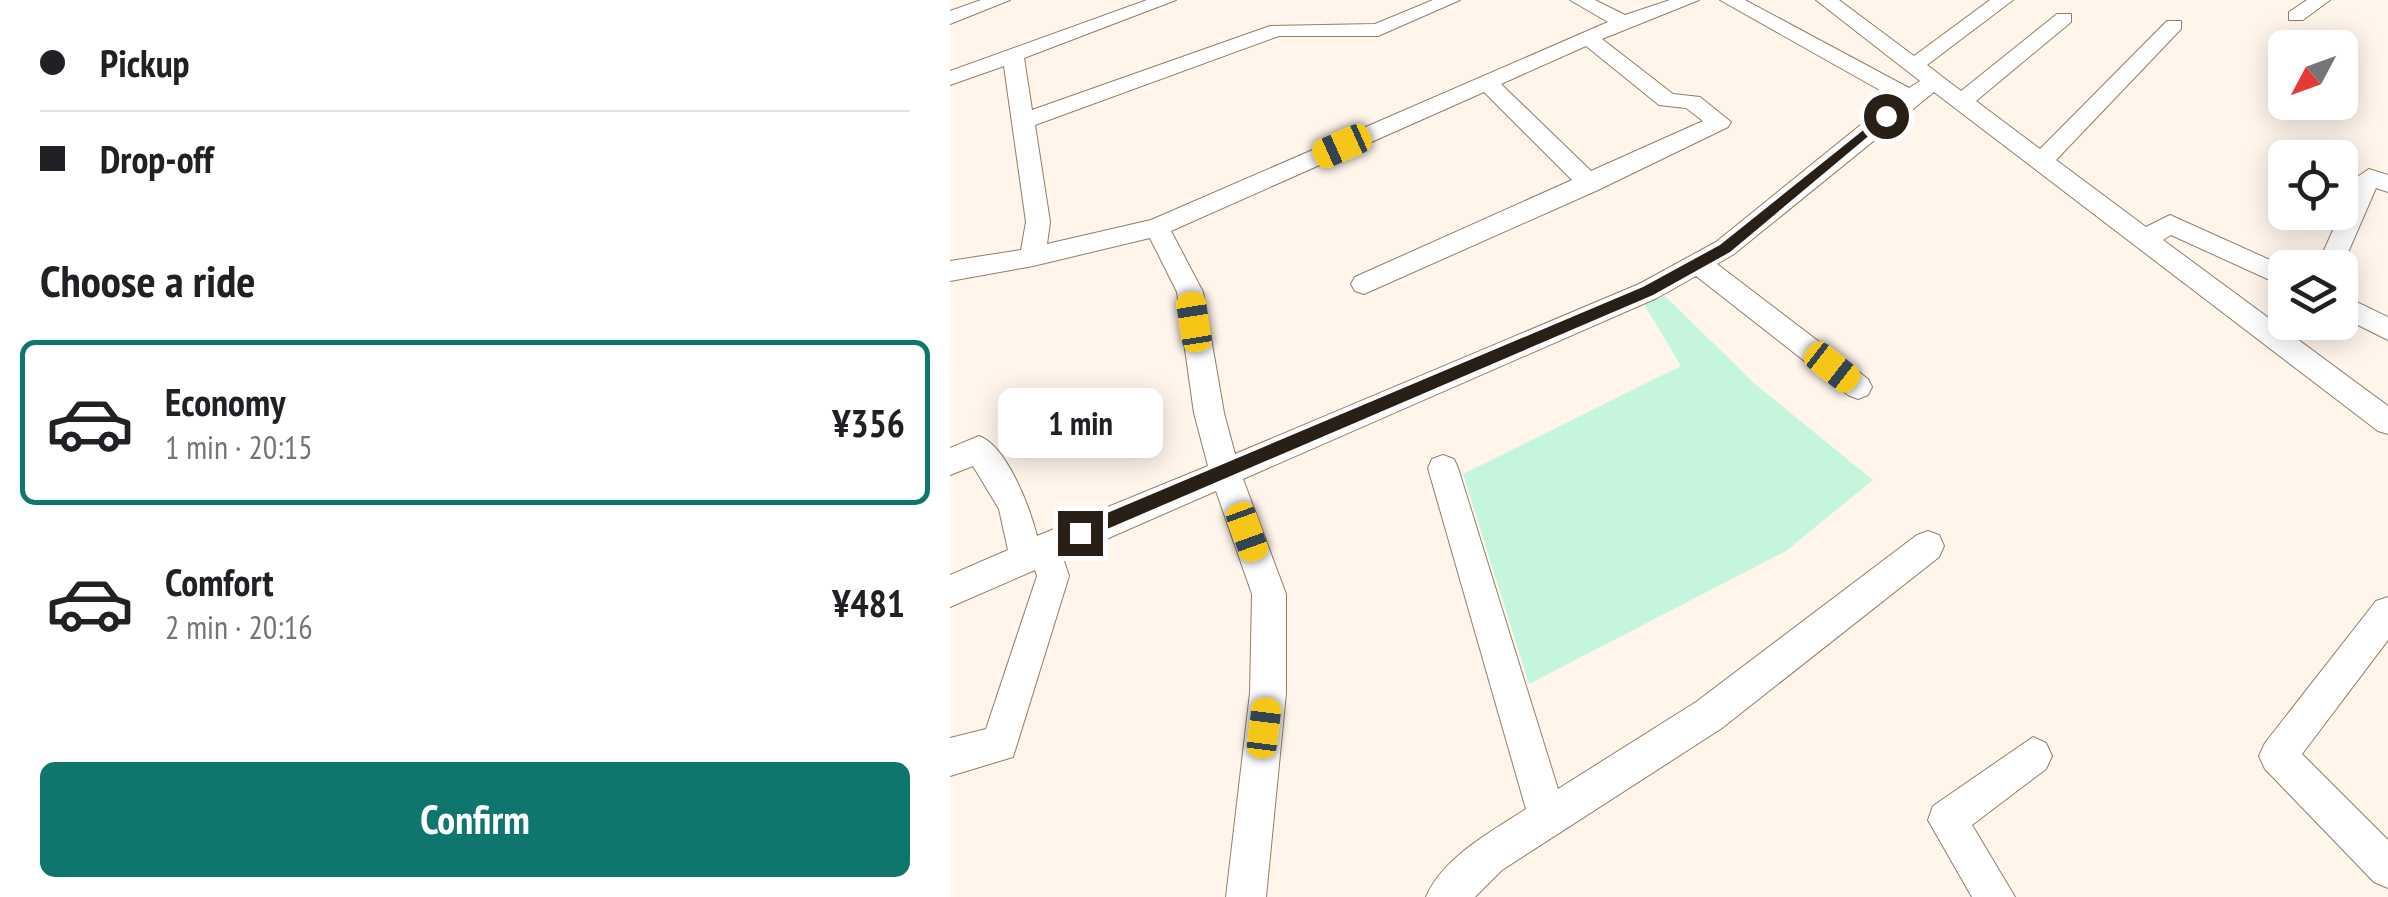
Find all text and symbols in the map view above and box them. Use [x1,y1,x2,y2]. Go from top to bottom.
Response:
north arrow [2268,30,2358,120]
map controls [2268,30,2358,340]
text: Pickup [100,38,190,87]
route start [1864,94,1909,139]
car [1308,120,1376,172]
text: Drop-off [100,134,214,183]
button: locate [2268,140,2358,230]
button: layers [2268,250,2358,340]
text: Choose a ride [40,251,255,309]
car [1174,290,1214,354]
car [1799,337,1865,397]
text: Economy [165,377,285,426]
icon: car [45,378,135,468]
callout: 1 min [998,388,1162,458]
text: ¥356 [832,398,905,447]
text: 1 min [1048,402,1113,444]
text: 1 min · 20:15 [165,426,313,468]
car [1223,499,1271,565]
route end [1058,511,1103,556]
text: Comfort [165,557,274,606]
icon: car [45,558,135,648]
text: ¥481 [832,578,905,627]
text: 2 min · 20:16 [165,606,313,648]
car [1245,696,1283,760]
button: Confirm [40,762,910,877]

